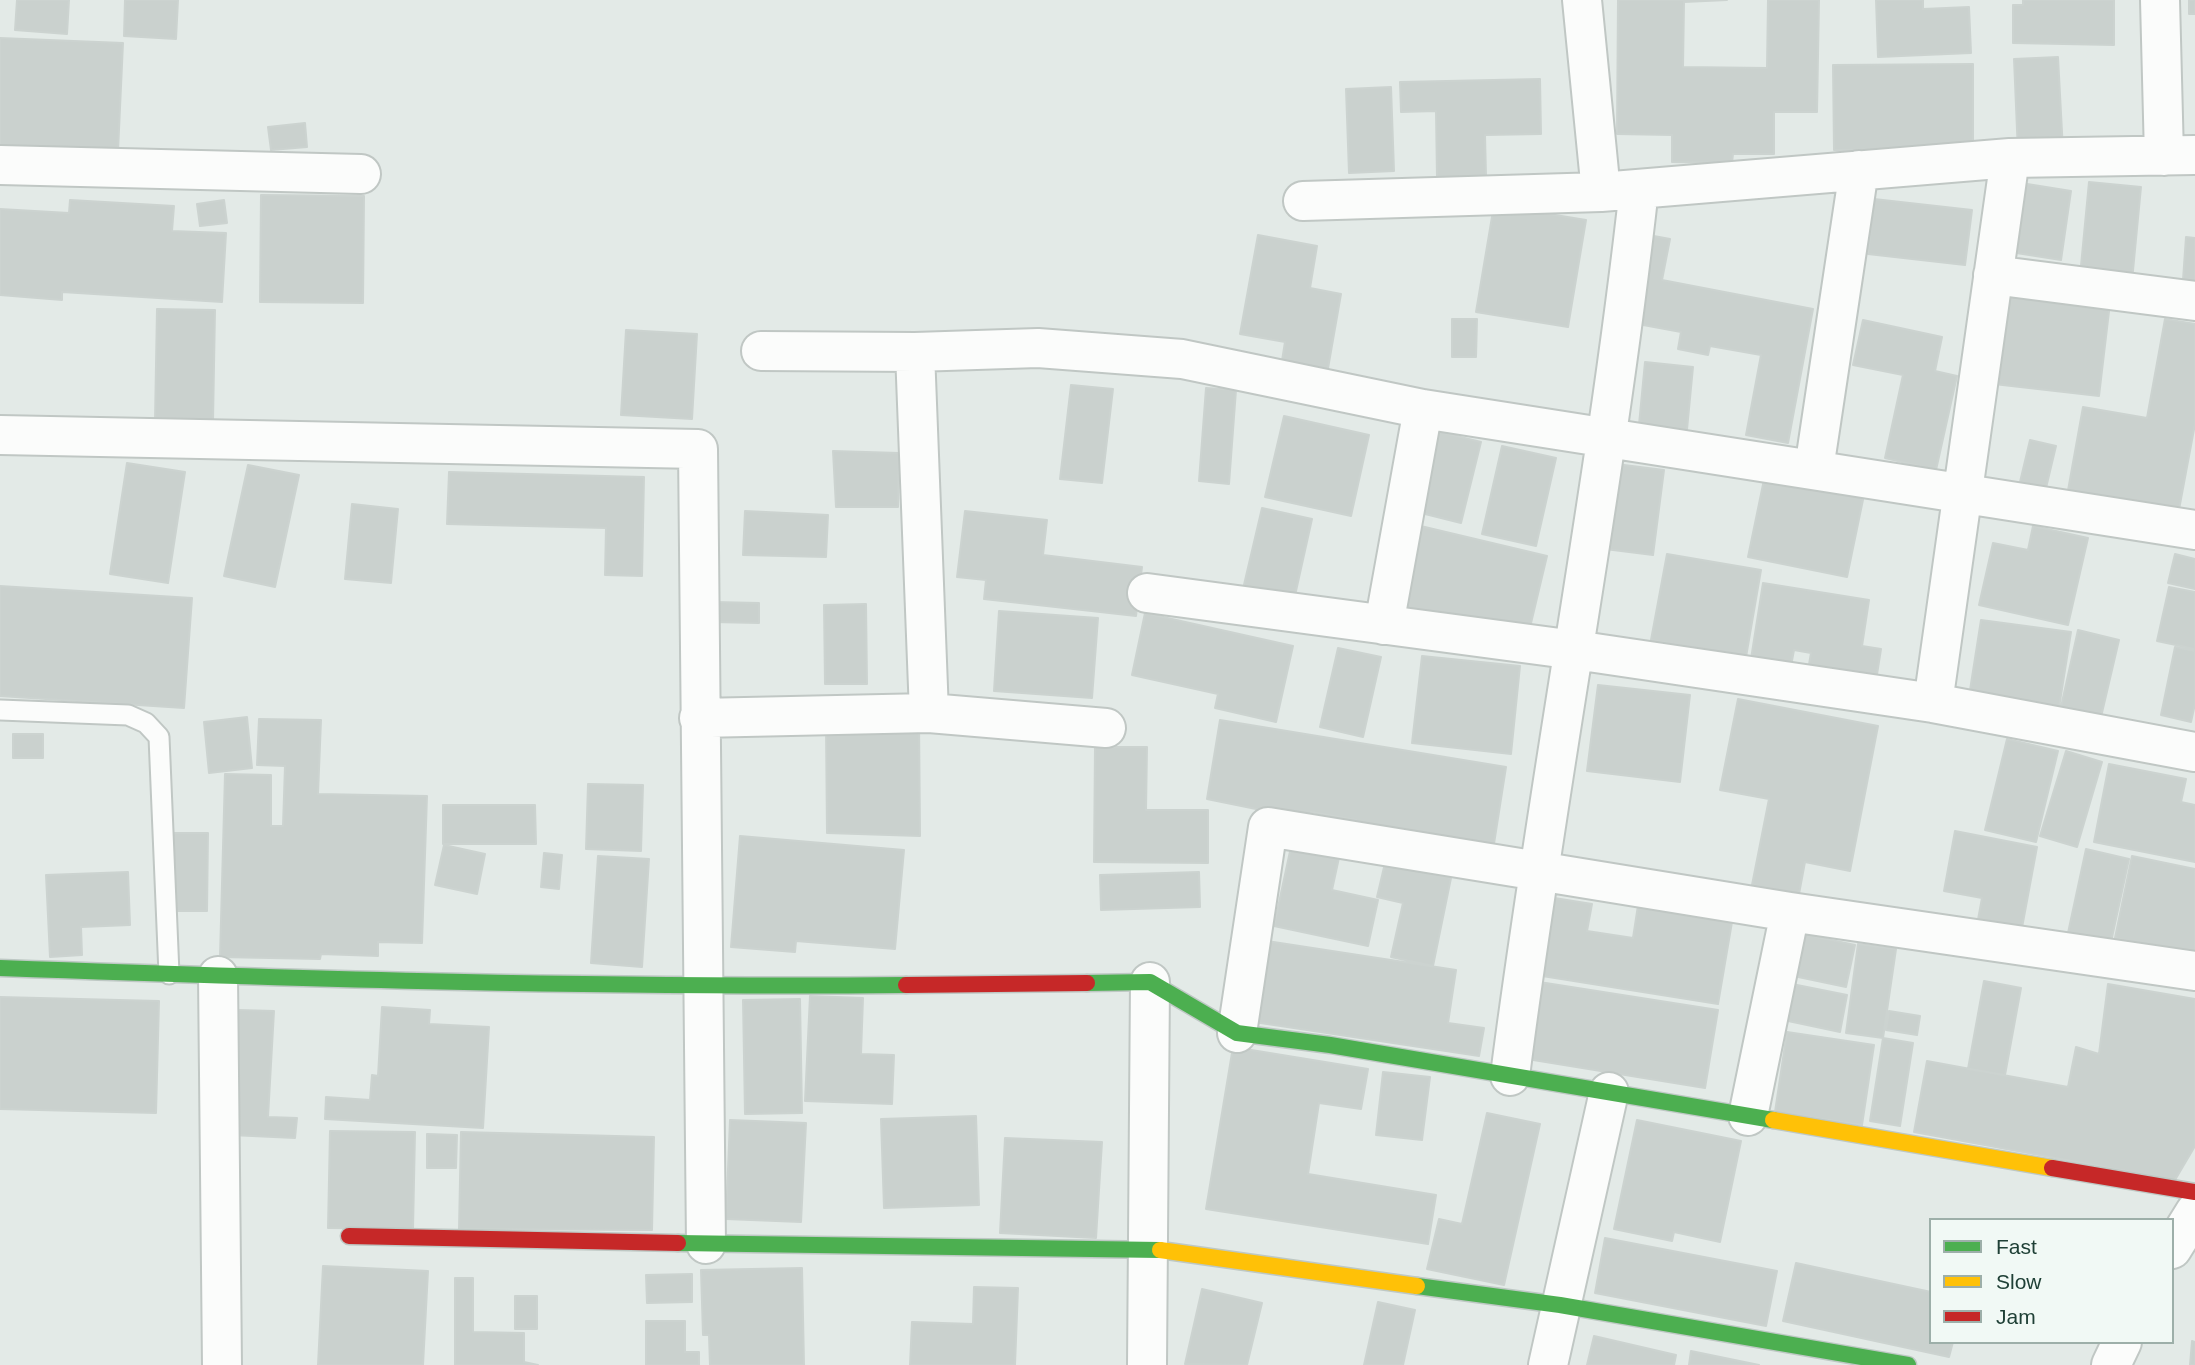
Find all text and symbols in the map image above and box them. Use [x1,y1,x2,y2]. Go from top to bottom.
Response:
legend [1929,1218,2174,1344]
text: Fast [1996,1235,2037,1258]
text: Slow [1996,1270,2042,1293]
text: Jam [1996,1305,2036,1328]

